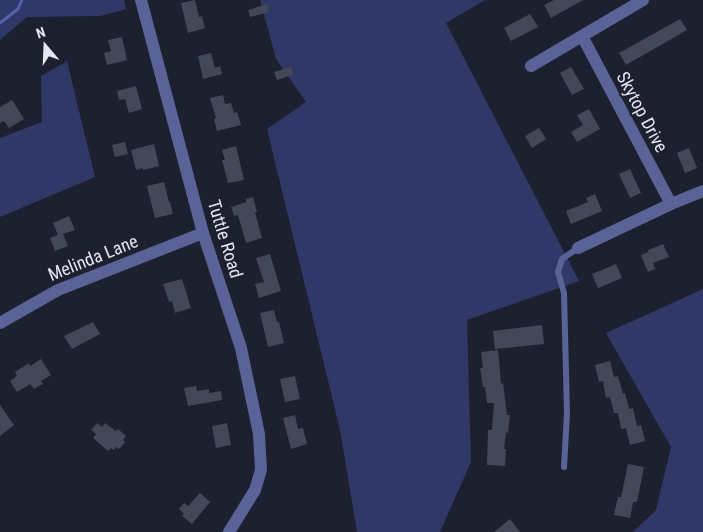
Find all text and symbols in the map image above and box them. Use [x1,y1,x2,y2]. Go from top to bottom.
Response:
north arrow [20,20,70,70]
text: N [34,24,47,42]
street label: Skytop Drive [612,68,672,156]
street label: Tuttle Road [204,197,247,281]
street label: Melinda Lane [45,230,141,285]

